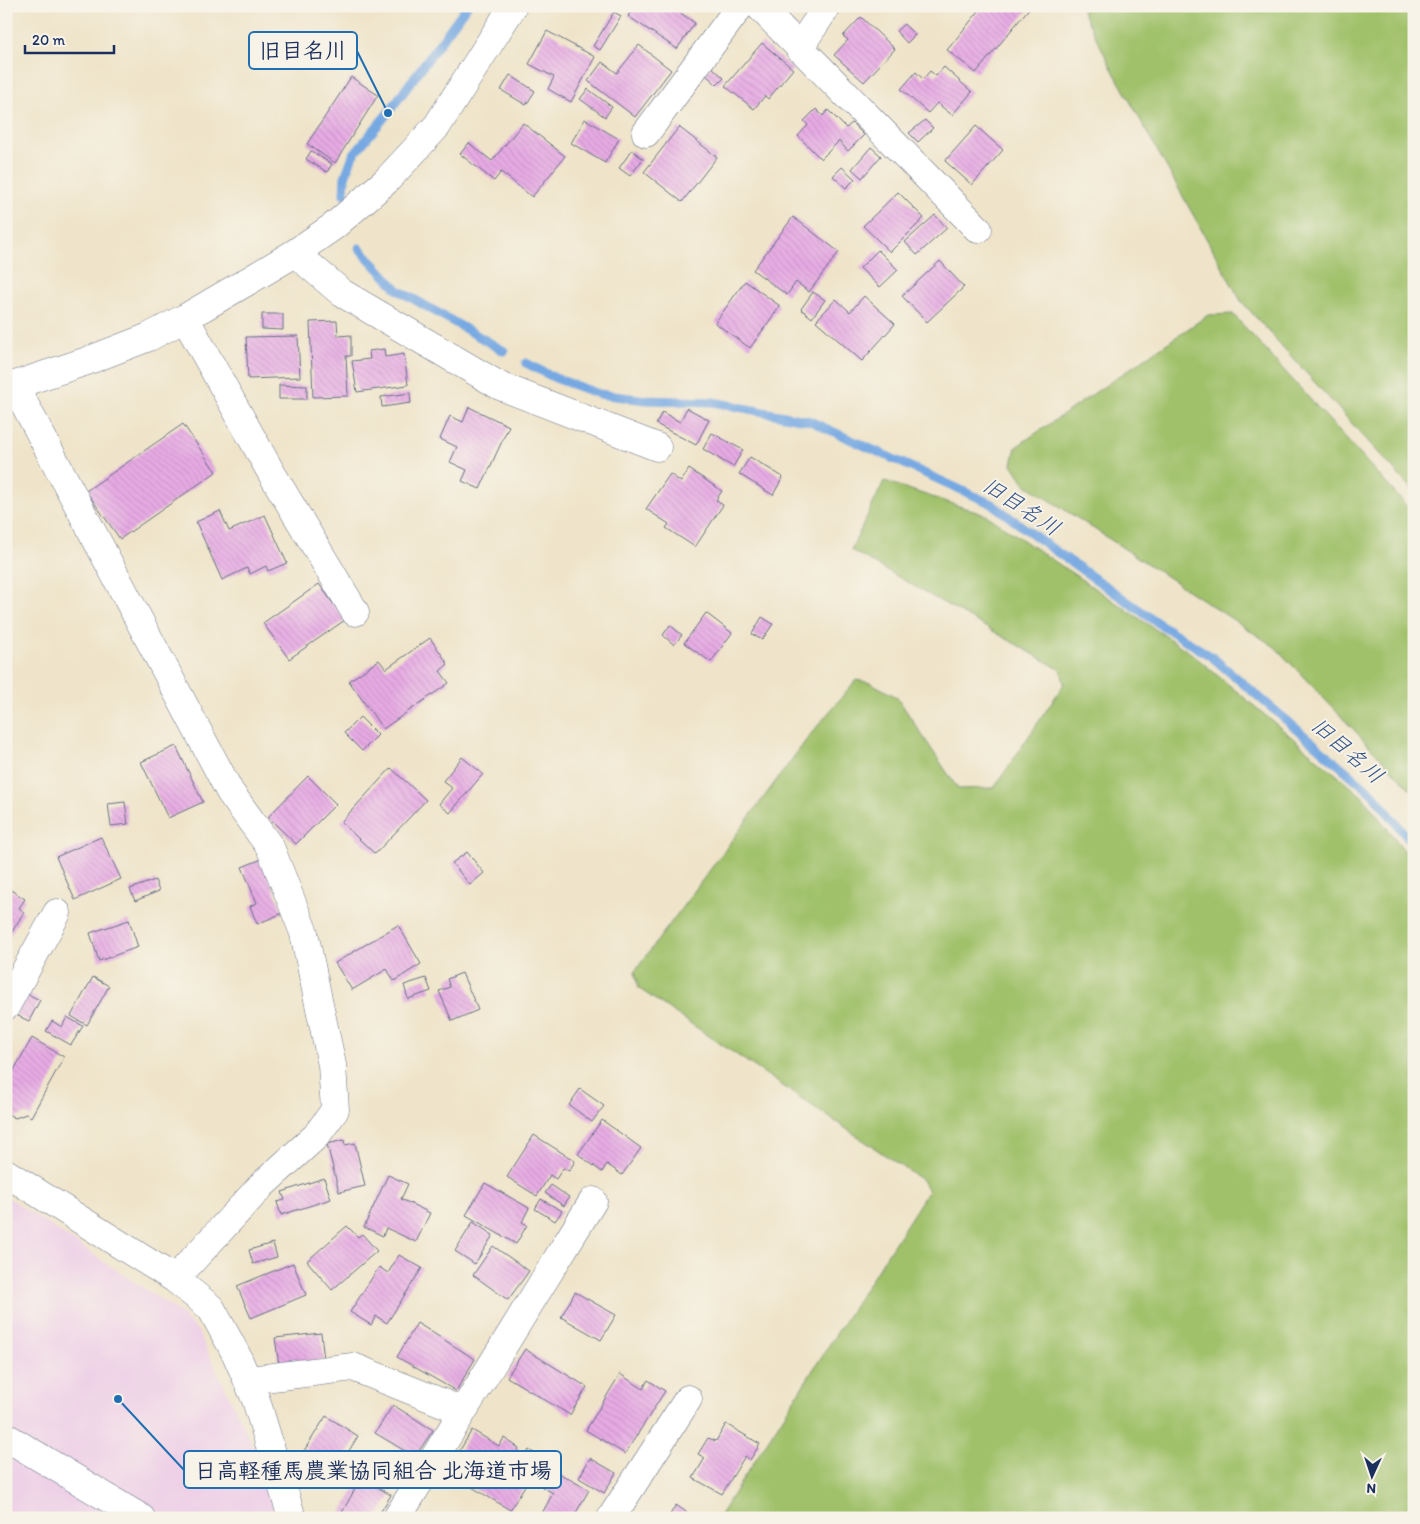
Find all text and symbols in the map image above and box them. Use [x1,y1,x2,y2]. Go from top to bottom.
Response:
scale bar [25,22,114,54]
text: 20 m [32,31,66,49]
callout: 旧目名川 [249,32,357,69]
text: 旧目名川 [259,37,347,64]
water label: 旧目名川 [977,471,1066,542]
water label: 旧目名川 [1306,711,1390,789]
callout: 日高軽種馬農業協同組合 北海道市場 [184,1451,561,1488]
north arrow [1348,1452,1398,1502]
text: 日高軽種馬農業協同組合 北海道市場 [195,1457,551,1484]
text: N [1366,1480,1377,1497]

